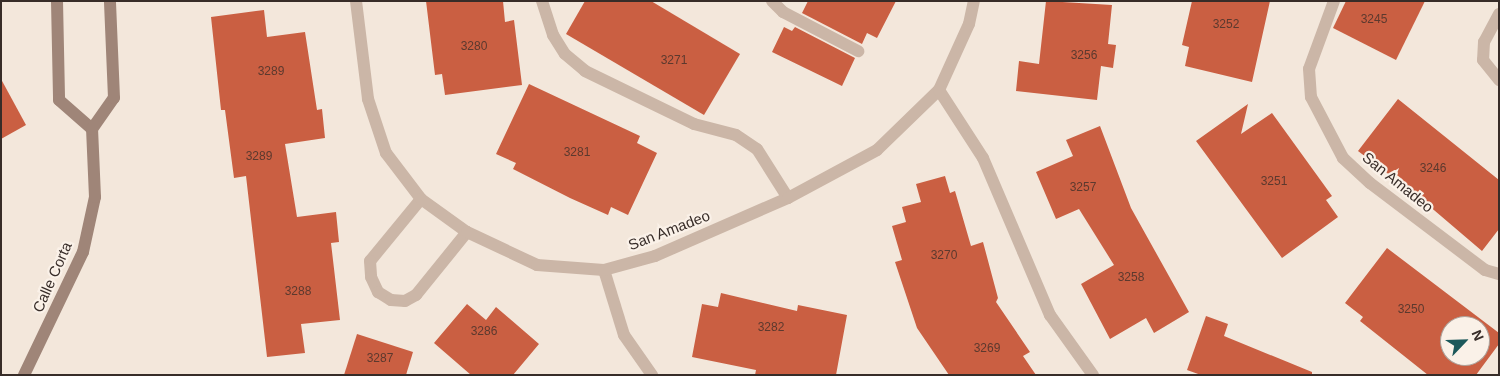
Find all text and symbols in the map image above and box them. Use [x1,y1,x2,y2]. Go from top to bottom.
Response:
house number: 3245 [1361,13,1387,27]
house number: 3252 [1213,18,1239,32]
house number: 3280 [461,40,487,54]
house number: 3256 [1071,49,1097,63]
house number: 3271 [661,54,687,68]
house number: 3289 [258,65,284,79]
house number: 3281 [564,146,590,160]
street label: San Amadeo [1359,148,1437,216]
house number: 3289 [246,150,272,164]
house number: 3246 [1420,162,1446,176]
house number: 3251 [1261,175,1287,189]
house number: 3257 [1070,181,1096,195]
street label: San Amadeo [625,206,713,254]
street label: Calle Corta [29,239,75,315]
house number: 3270 [931,249,957,263]
house number: 3258 [1118,271,1144,285]
house number: 3288 [285,285,311,299]
house number: 3250 [1398,303,1424,317]
north arrow [1440,316,1490,366]
house number: 3282 [758,321,784,335]
house number: 3286 [471,325,497,339]
text: N [1468,327,1487,343]
house number: 3269 [974,342,1000,356]
house number: 3287 [367,352,393,366]

